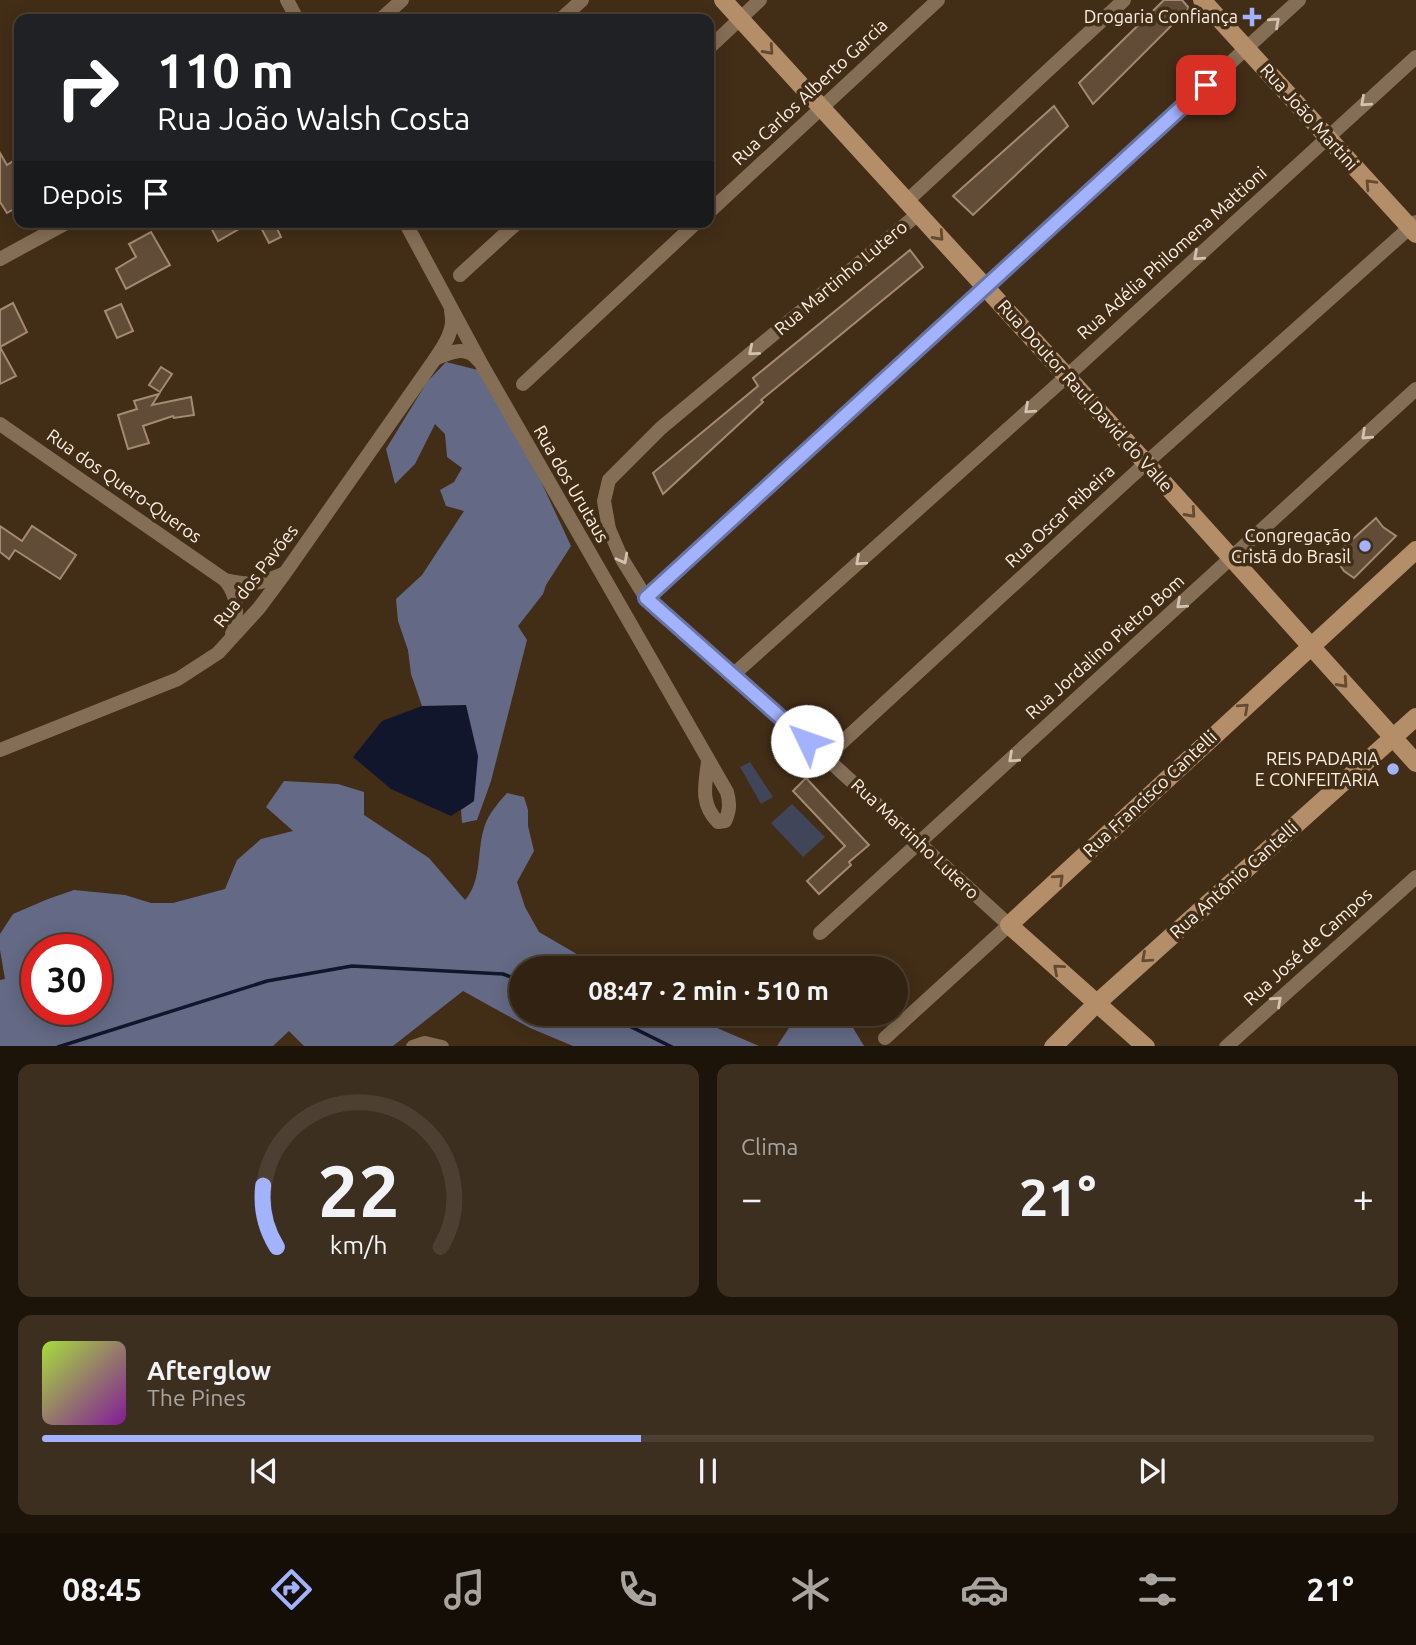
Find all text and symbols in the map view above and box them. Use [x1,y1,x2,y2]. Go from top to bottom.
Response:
place label: Drogaria Confiança [1084,6,1238,26]
marker: Drogaria Confiança [1244,9,1260,25]
street label: Rua Carlos Alberto Garcia [728,14,891,168]
one-way arrow [1267,18,1280,30]
icon: right [42,42,133,133]
text: 110 m [157,42,294,97]
one-way arrow [761,42,773,55]
pin [1176,55,1236,115]
street label: Rua João Martini [1257,59,1363,174]
icon: arrive [1187,66,1225,104]
one-way arrow [1361,94,1374,107]
text: Rua João Walsh Costa [157,100,470,136]
street label: Rua Adélia Philomena Mattioni [1073,162,1270,343]
icon: arrive [137,175,175,213]
one-way arrow [1366,179,1378,192]
text: Depois [42,180,123,209]
street label: Rua Martinho Lutero [770,216,911,339]
one-way arrow [931,228,944,241]
one-way arrow [1193,248,1206,260]
street label: Rua Doutor Raul David do Valle [994,295,1177,495]
one-way arrow [748,343,761,355]
one-way arrow [1025,401,1038,413]
street label: Rua dos Urutaus [530,421,614,546]
street label: Rua dos Quero-Queros [43,424,206,547]
one-way arrow [1361,426,1374,439]
street label: Rua Oscar Ribeira [1001,460,1118,571]
one-way arrow [1183,505,1195,518]
street label: Rua dos Pavões [209,520,302,631]
place label: Congregação Cristã do Brasil [1231,525,1351,566]
marker: Congregação Cristã do Brasil [1357,538,1373,554]
one-way arrow [614,552,628,564]
one-way arrow [855,553,868,565]
street label: Rua Jordalino Pietro Bom [1021,570,1188,723]
one-way arrow [1176,596,1189,608]
one-way arrow [1335,675,1347,688]
one-way arrow [1236,703,1249,716]
position arrow [770,704,844,778]
street label: Rua Francisco Cantelli [1078,726,1220,860]
place label: REIS PADARIA E CONFEITARIA [1255,748,1379,789]
one-way arrow [1008,749,1021,762]
marker: REIS PADARIA E CONFEITARIA [1385,761,1401,777]
street label: Rua Martinho Lutero [848,774,984,903]
street label: Rua Antônio Cantelli [1165,817,1301,942]
one-way arrow [1051,874,1064,887]
street label: Rua José de Campos [1239,883,1376,1009]
speed limit sign: 30 [21,934,112,1025]
one-way arrow [1142,950,1155,963]
one-way arrow [1053,964,1066,977]
text: 08:47 · 2 min · 510 m [588,976,829,1005]
one-way arrow [1268,997,1281,1009]
text: Clima [741,1134,798,1159]
text: 22 [317,1149,400,1231]
text: 21° [1019,1168,1096,1226]
text: − [741,1177,762,1219]
text: + [1353,1177,1374,1219]
text: km/h [330,1230,387,1258]
text: Afterglow [147,1356,271,1385]
text: The Pines [147,1385,246,1410]
icon: previous [245,1452,283,1490]
icon: pause [689,1452,727,1490]
icon: next [1133,1452,1171,1490]
icon: directions [267,1565,316,1614]
icon: music [440,1565,489,1614]
icon: phone [613,1565,662,1614]
icon: climate [786,1565,835,1614]
icon: car [960,1565,1009,1614]
icon: filters [1133,1565,1182,1614]
text: 08:45 [62,1571,142,1607]
text: 21° [1306,1571,1354,1607]

